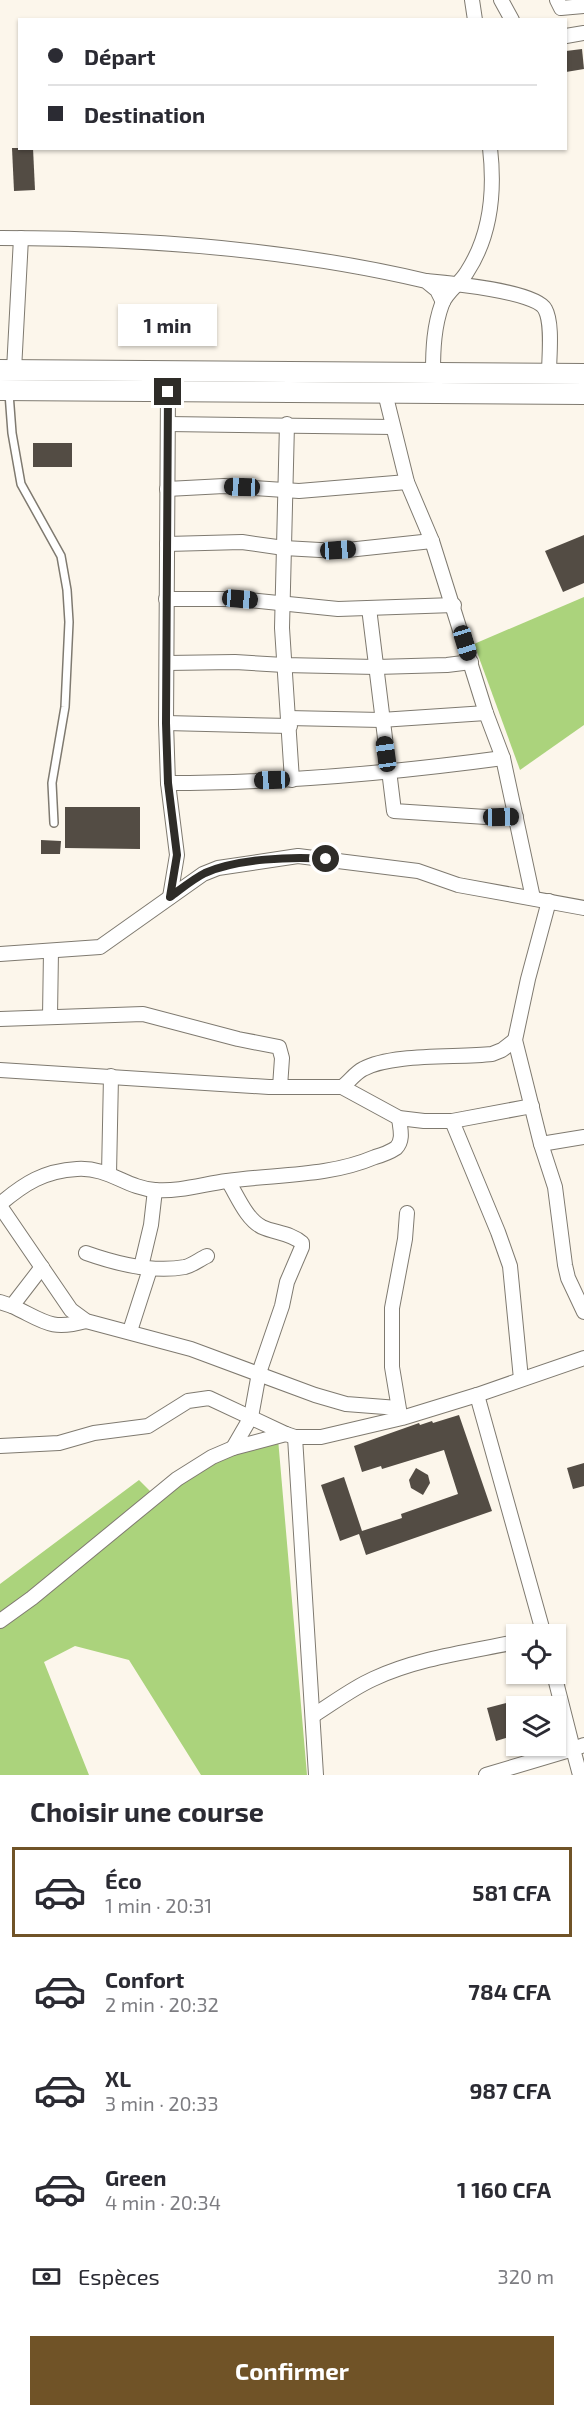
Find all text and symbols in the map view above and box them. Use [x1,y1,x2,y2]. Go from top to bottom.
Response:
text: Départ [84,43,156,69]
text: Destination [84,101,205,127]
callout: 1 min [118,305,218,347]
text: 1 min [143,313,192,337]
route end [154,378,181,405]
car [224,477,260,497]
car [319,540,357,560]
car [221,588,259,610]
car [451,623,479,663]
car [375,735,397,773]
car [254,770,290,790]
car [483,808,519,826]
route start [312,845,339,872]
map controls [506,1624,566,1756]
button: locate [506,1624,566,1684]
button: layers [506,1696,566,1756]
text: Choisir une course [30,1795,264,1827]
icon: car [33,1865,87,1919]
text: Éco [105,1867,142,1893]
text: 581 CFA [472,1879,551,1905]
text: 1 min · 20:31 [105,1893,212,1917]
icon: car [33,1964,87,2018]
text: Confort [105,1966,184,1992]
text: 784 CFA [468,1978,551,2004]
text: 2 min · 20:32 [105,1992,219,2016]
icon: car [33,2063,87,2117]
text: XL [105,2065,131,2091]
text: 987 CFA [469,2077,551,2103]
text: 3 min · 20:33 [105,2091,219,2115]
icon: car [33,2162,87,2216]
text: Green [105,2164,167,2190]
text: 1 160 CFA [457,2176,551,2202]
text: 4 min · 20:34 [105,2190,221,2214]
icon: cash [30,2260,63,2293]
text: Espèces [78,2263,160,2289]
text: 320 m [498,2264,554,2288]
button: Confirmer [30,2336,554,2405]

